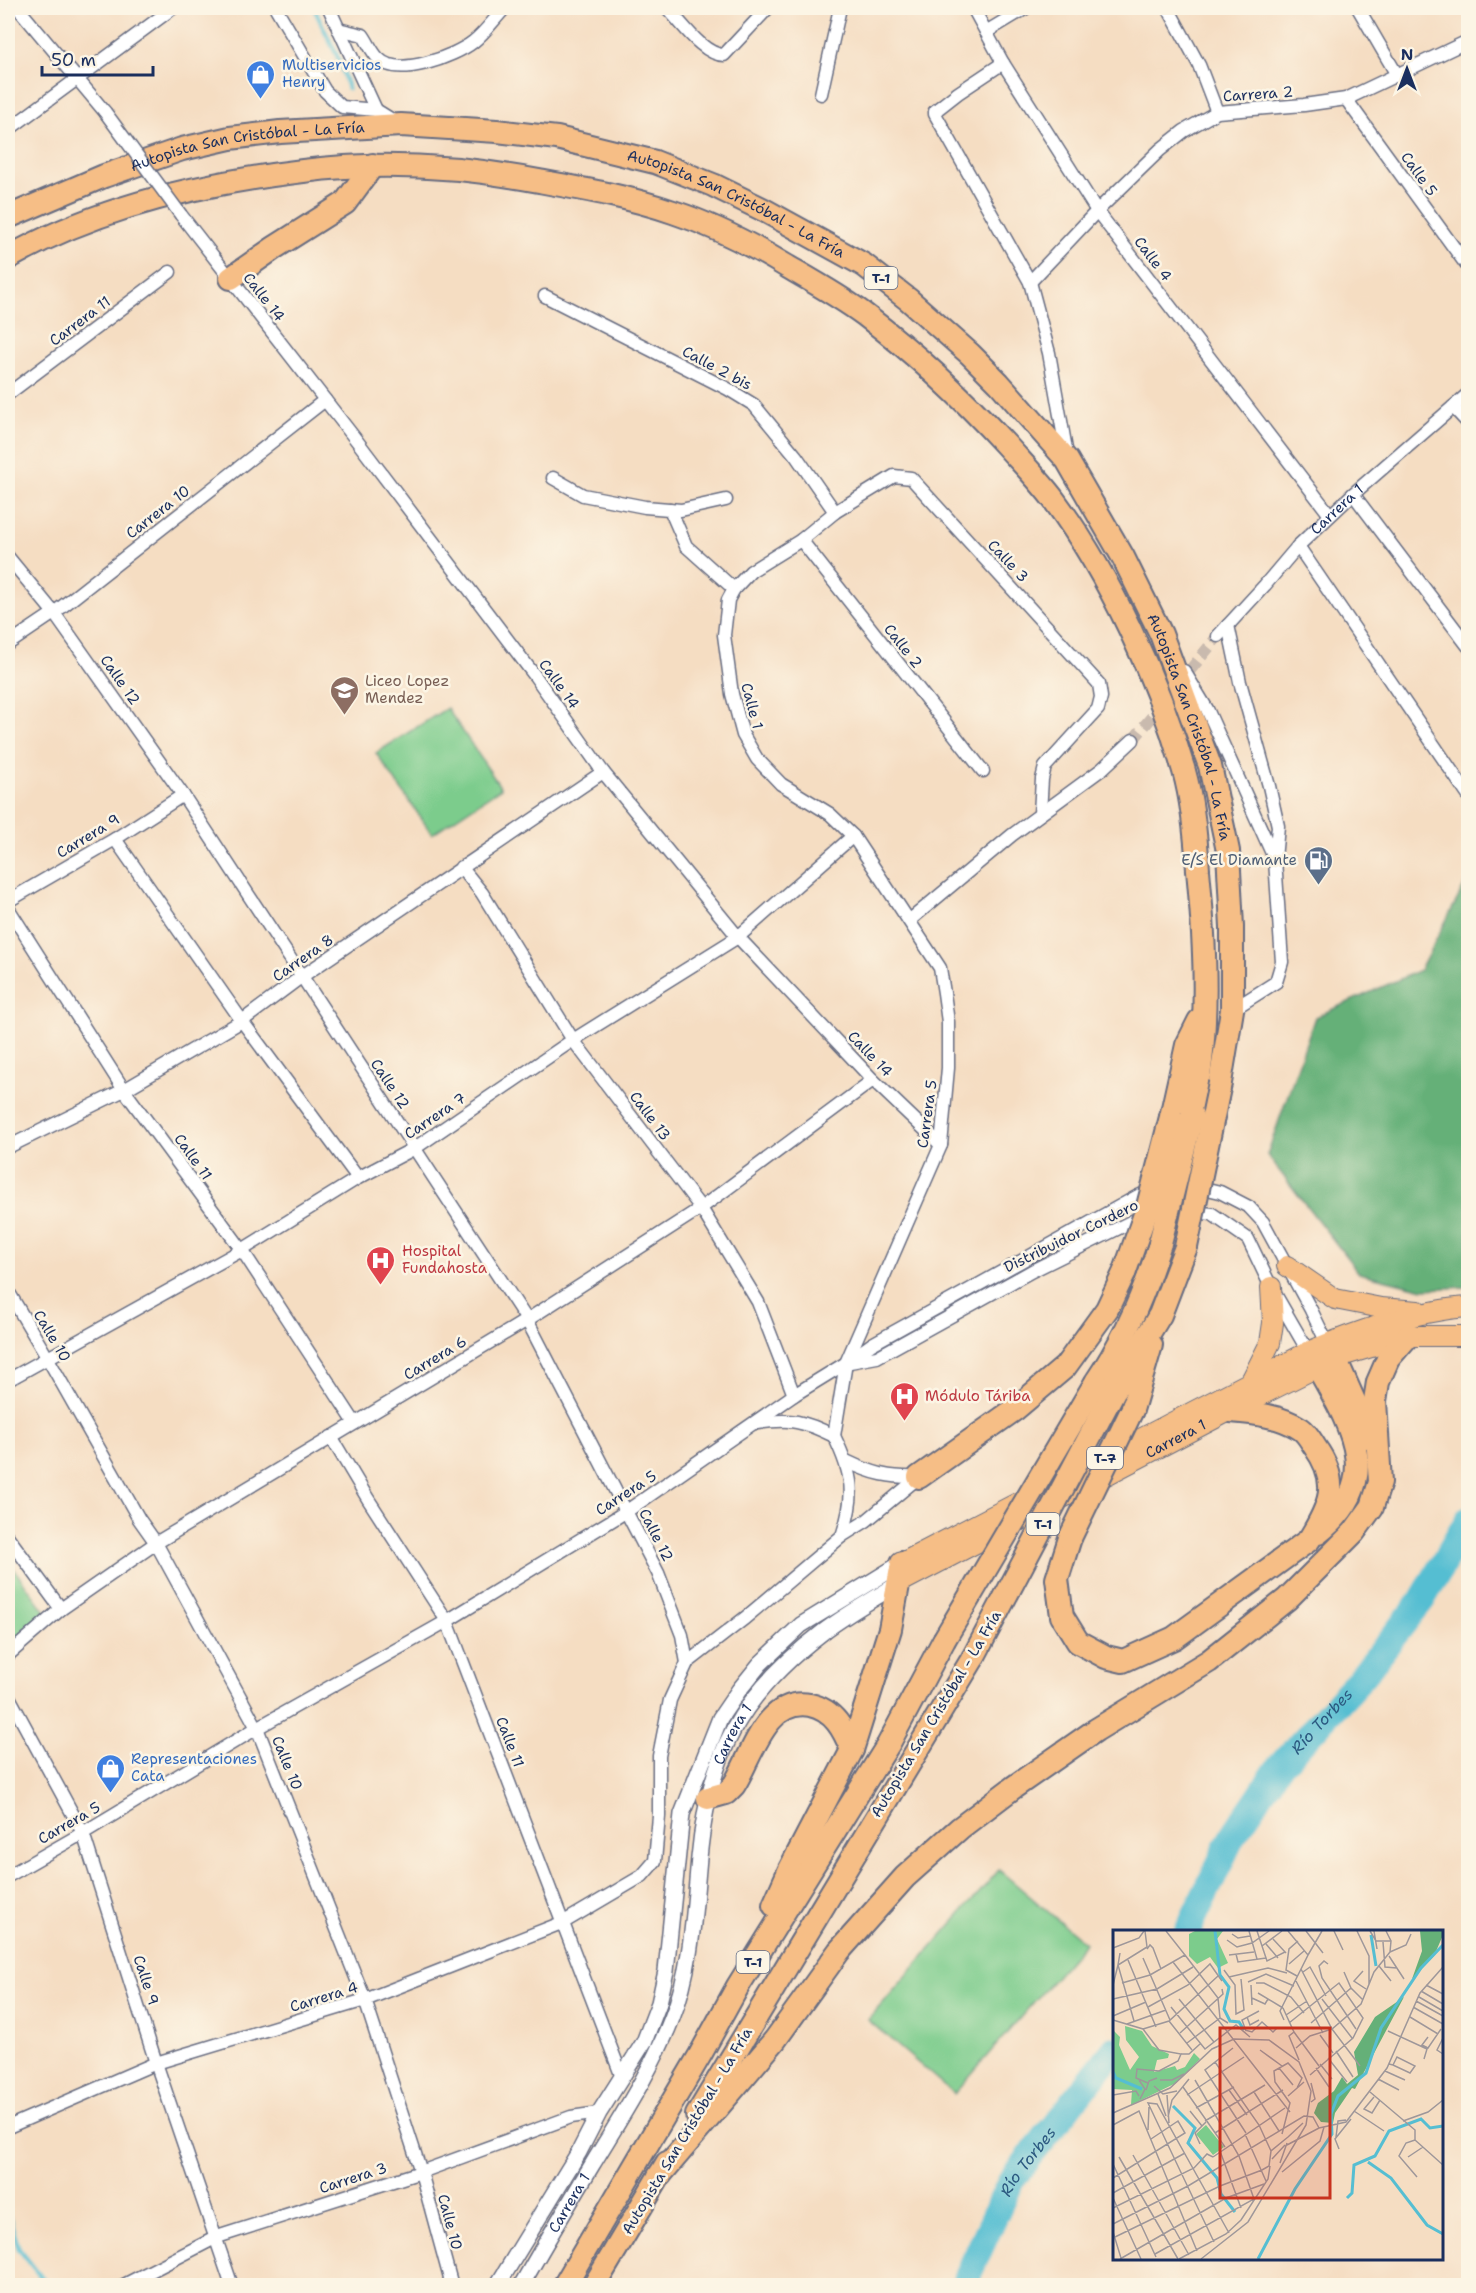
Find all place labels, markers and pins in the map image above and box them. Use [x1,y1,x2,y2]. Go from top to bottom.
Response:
place label: Multiservicios Henry [282,55,382,92]
shop icon: Multiservicios Henry [245,58,277,100]
place label: Liceo Lopez Mendez [365,671,449,708]
school or university icon: Liceo Lopez Mendez [328,674,360,716]
fuel station icon: E/S El Diamante [1302,844,1334,886]
place label: E/S El Diamante [1181,850,1297,870]
place label: Hospital Fundahosta [402,1241,488,1278]
hospital icon: Hospital Fundahosta [365,1244,397,1286]
hospital icon: Módulo Táriba [888,1380,920,1422]
place label: Módulo Táriba [925,1386,1031,1406]
place label: Representaciones Cata [131,1749,257,1786]
shop icon: Representaciones Cata [94,1752,126,1794]

